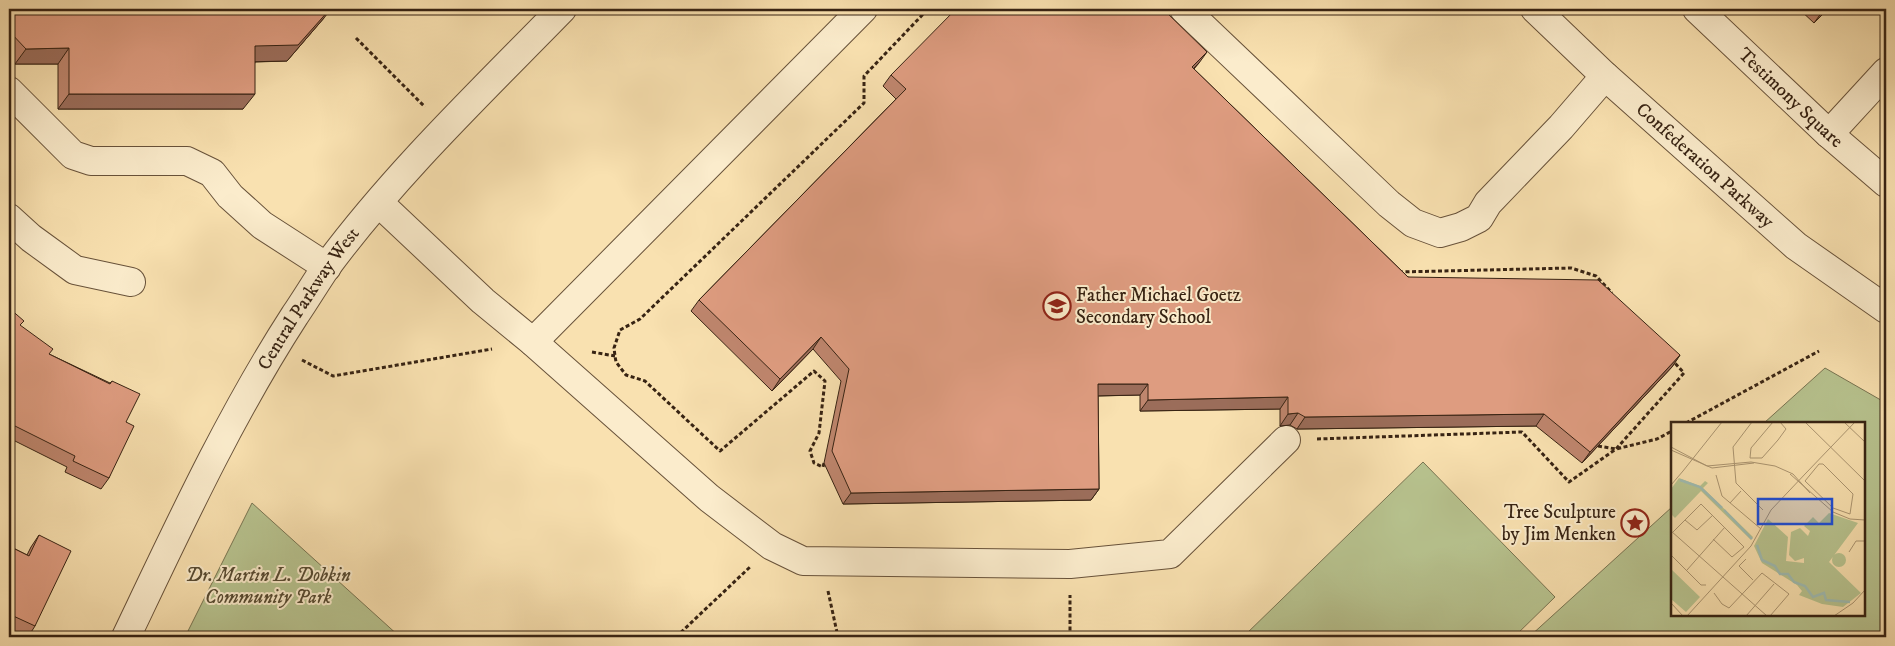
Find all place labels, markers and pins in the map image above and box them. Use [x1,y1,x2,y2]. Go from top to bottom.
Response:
place label: Father Michael Goetz Secondary School [1076,284,1241,329]
school or university icon: Father Michael Goetz Secondary School [1042,291,1072,321]
place label: Tree Sculpture by Jim Menken [1502,501,1616,546]
place icon: Tree Sculpture by Jim Menken [1620,508,1650,538]

